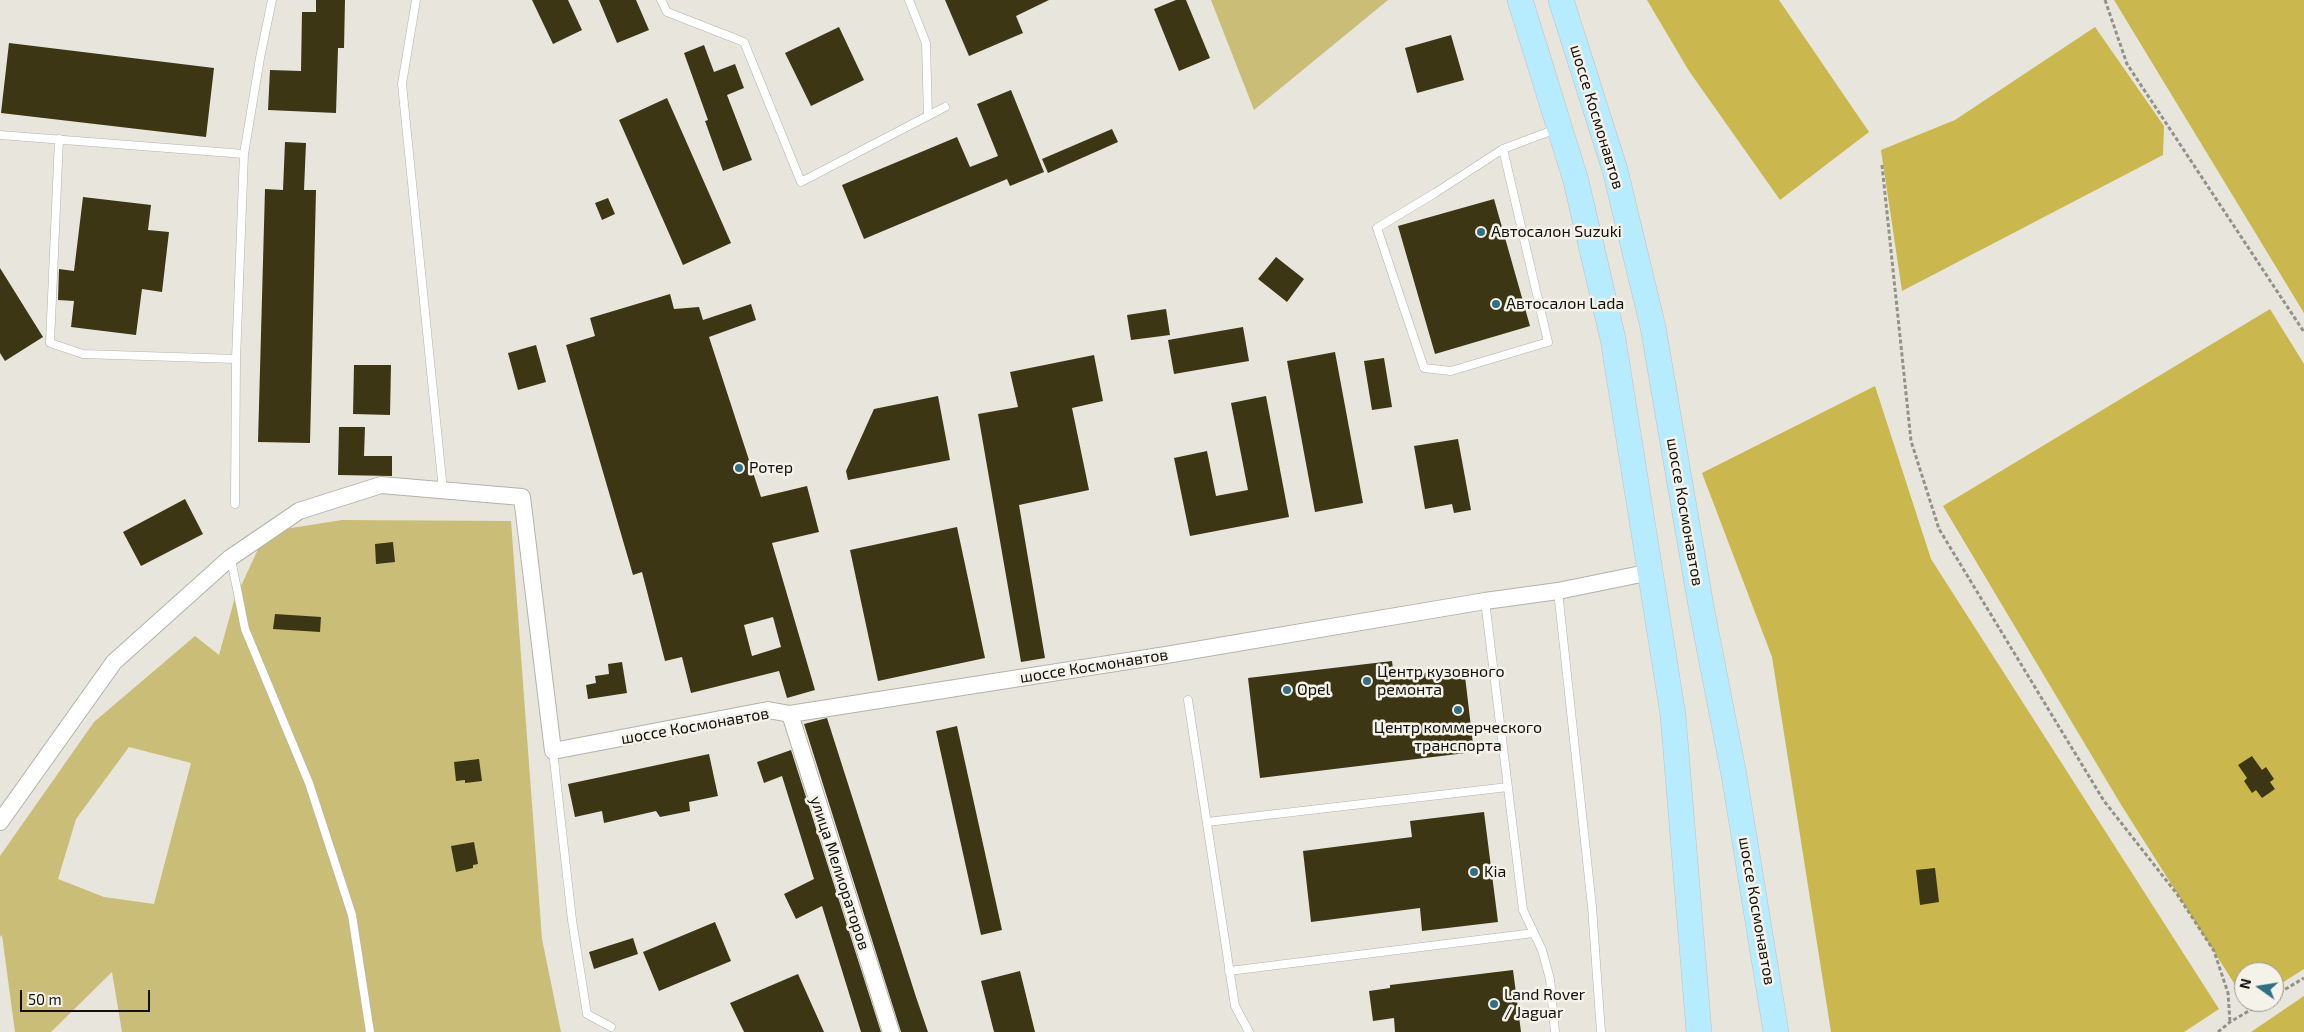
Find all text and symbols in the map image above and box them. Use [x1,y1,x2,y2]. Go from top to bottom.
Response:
street label: шоссе Космонавтов [1566,43,1628,191]
place label: Автосалон Suzuki [1491,222,1622,242]
marker: Автосалон Suzuki [1475,226,1487,238]
place label: Автосалон Lada [1506,294,1624,314]
marker: Автосалон Lada [1490,298,1502,310]
street label: шоссе Космонавтов [1663,437,1707,587]
place label: Ротер [749,458,793,478]
marker: Ротер [733,462,745,474]
street label: шоссе Космонавтов [1018,645,1170,687]
place label: Центр кузовного ремонта [1377,662,1505,700]
marker: Центр кузовного ремонта [1361,675,1373,687]
place label: Opel [1297,680,1330,700]
marker: Opel [1281,684,1293,696]
street label: шоссе Космонавтов [620,704,770,748]
marker: Центр коммерческого транспорта [1452,704,1464,716]
place label: Центр коммерческого транспорта [1374,718,1542,756]
street label: улица Мелиораторов [806,794,874,952]
street label: шоссе Космонавтов [1735,836,1779,986]
place label: Kia [1484,862,1506,882]
marker: Kia [1468,866,1480,878]
north arrow [2234,962,2284,1012]
text: N [2235,977,2254,991]
scale bar [22,980,152,1012]
place label: Land Rover / Jaguar [1504,985,1585,1023]
text: 50 m [28,990,62,1008]
marker: Land Rover / Jaguar [1488,998,1500,1010]

